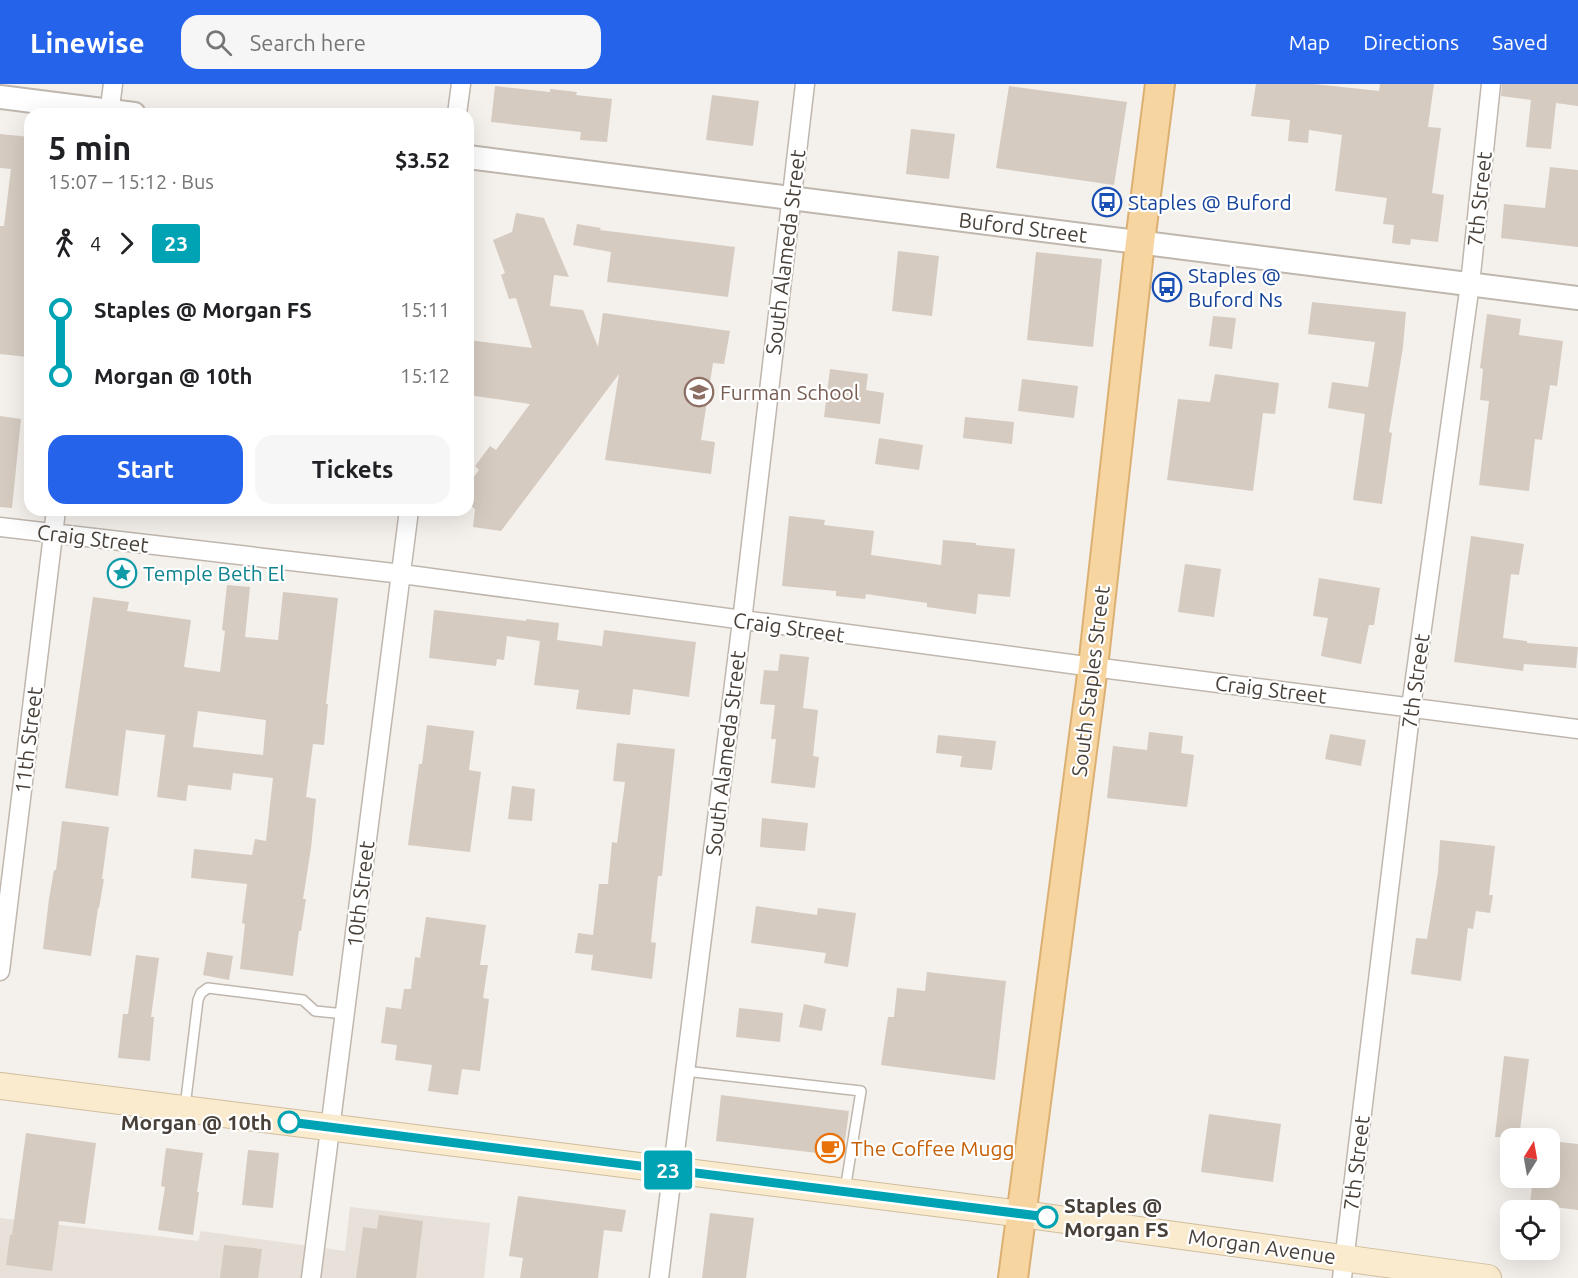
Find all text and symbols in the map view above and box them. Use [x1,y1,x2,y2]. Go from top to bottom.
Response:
search box [181,15,601,69]
icon: search [202,26,235,59]
text: Linewise [30,27,145,58]
text: Search here [250,30,366,55]
text: Map [1289,30,1330,54]
text: Directions [1363,30,1459,54]
text: Saved [1492,30,1548,54]
text: 5 min [48,129,131,166]
text: $3.52 [395,147,450,172]
street label: South Alameda Street [761,148,809,356]
street label: 7th Street [1462,150,1496,248]
text: 15:07 – 15:12 · Bus [48,170,214,193]
bus stop icon: Staples @ Buford [1091,186,1123,218]
place label: Staples @ Buford [1128,190,1292,214]
street label: Buford Street [957,207,1089,247]
icon: walk [48,227,81,260]
icon: forward [110,227,143,260]
text: 23 [164,231,188,255]
text: 4 [90,232,101,255]
place label: Staples @ Buford Ns [1188,263,1283,311]
bus stop icon: Staples @ Buford Ns [1151,271,1183,303]
text: Staples @ Morgan FS [94,297,312,322]
text: 15:11 [400,298,450,321]
text: Morgan @ 10th [94,363,252,388]
text: 15:12 [400,364,450,387]
school or university icon: Furman School [683,376,715,408]
place label: Furman School [720,380,859,404]
button: Start [48,435,243,504]
button: Tickets [255,435,450,504]
street label: Craig Street [36,519,150,557]
place icon: Temple Beth El [106,557,138,589]
place label: Temple Beth El [143,561,285,585]
street label: South Staples Street [1066,584,1114,778]
street label: Craig Street [732,607,846,647]
street label: 7th Street [1396,632,1434,730]
street label: South Alameda Street [701,649,749,857]
street label: Craig Street [1214,670,1328,708]
street label: 11th Street [10,685,46,795]
street label: 10th Street [342,839,378,949]
place label: Morgan @ 10th [121,1110,272,1134]
marker: Morgan @ 10th [278,1111,300,1133]
street label: 7th Street [1338,1114,1374,1212]
north arrow [1500,1128,1560,1188]
map controls [1500,1128,1560,1260]
cafe icon: The Coffee Mugg [814,1132,846,1164]
place label: The Coffee Mugg [851,1136,1015,1160]
line badge: 23 [641,1150,695,1190]
text: 23 [656,1158,680,1182]
place label: Staples @ Morgan FS [1064,1193,1169,1241]
button: locate [1500,1200,1560,1260]
marker: Staples @ Morgan FS [1036,1206,1058,1228]
street label: Morgan Avenue [1187,1224,1337,1268]

